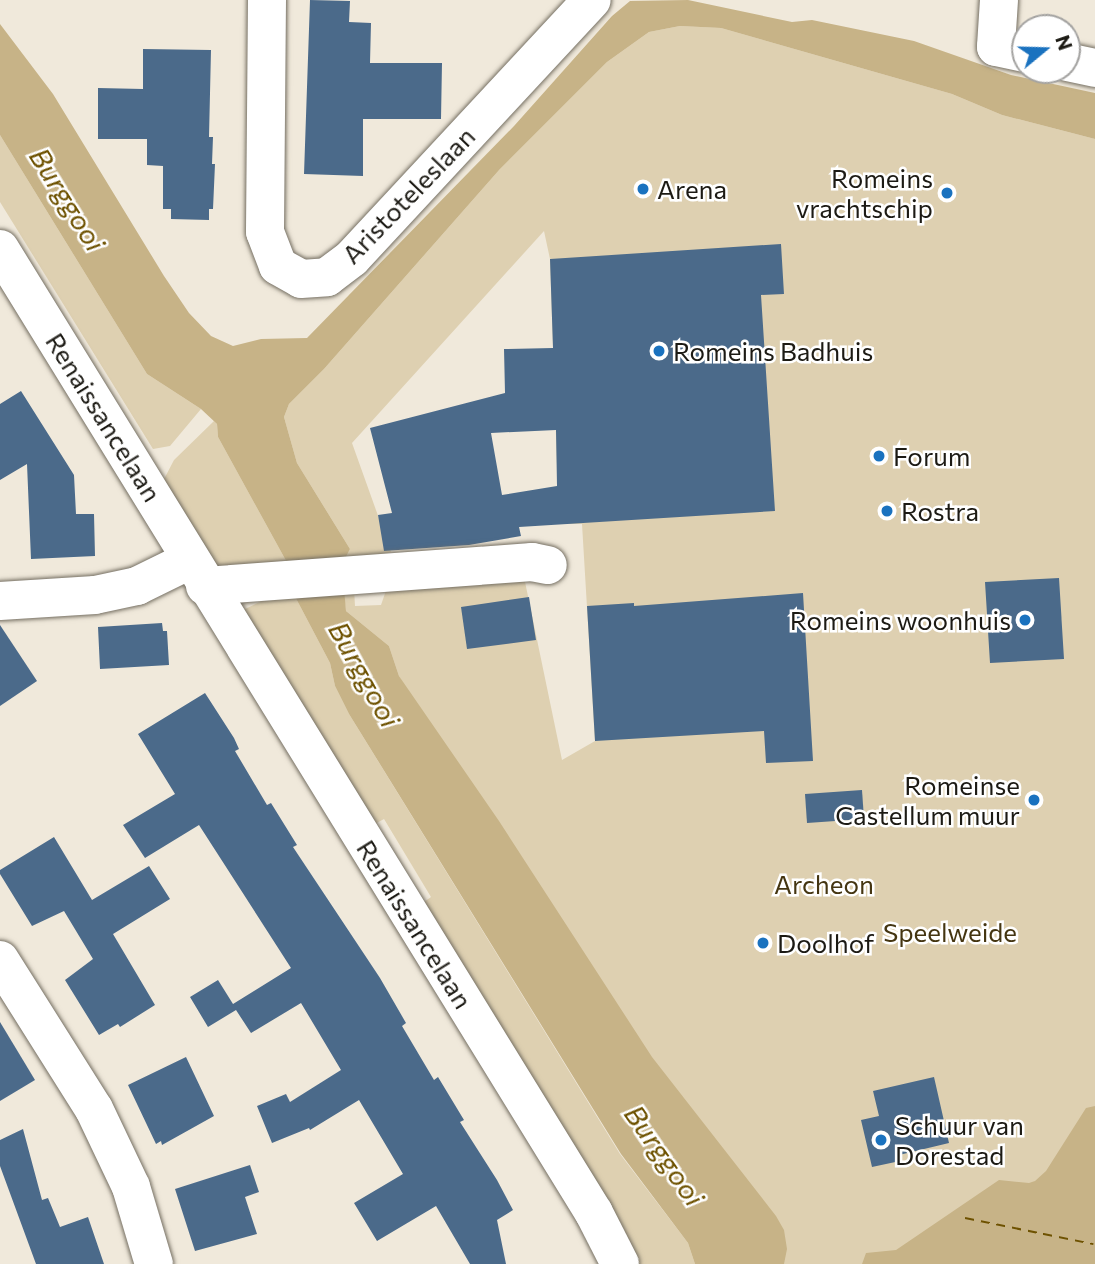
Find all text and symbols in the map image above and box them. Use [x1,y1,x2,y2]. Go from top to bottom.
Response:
north arrow [1011,14,1081,84]
text: N [1051,32,1078,53]
street label: Aristoteleslaan [335,120,481,270]
water label: Burggooi [23,141,113,257]
place label: Romeins vrachtschip [796,162,933,224]
place label: Arena [657,173,727,205]
marker: Arena [635,181,651,197]
marker: Romeins vrachtschip [939,185,955,201]
street label: Renaissancelaan [40,327,168,507]
place label: Romeins Badhuis [673,335,873,367]
marker: Romeins Badhuis [651,343,667,359]
place label: Forum [893,440,970,472]
marker: Forum [871,448,887,464]
place label: Rostra [901,495,979,527]
marker: Rostra [879,503,895,519]
place label: Romeins woonhuis [790,604,1011,636]
marker: Romeins woonhuis [1017,612,1033,628]
water label: Burggooi [322,615,408,733]
place label: Romeinse Castellum muur [835,769,1020,830]
marker: Romeinse Castellum muur [1026,792,1042,808]
street label: Renaissancelaan [351,834,479,1014]
park label: Archeon [774,868,874,900]
park label: Speelweide [883,916,1017,948]
place label: Doolhof [777,927,874,959]
marker: Doolhof [755,935,771,951]
water label: Burggooi [618,1098,712,1212]
place label: Schuur van Dorestad [895,1109,1024,1170]
marker: Schuur van Dorestad [873,1132,889,1148]

